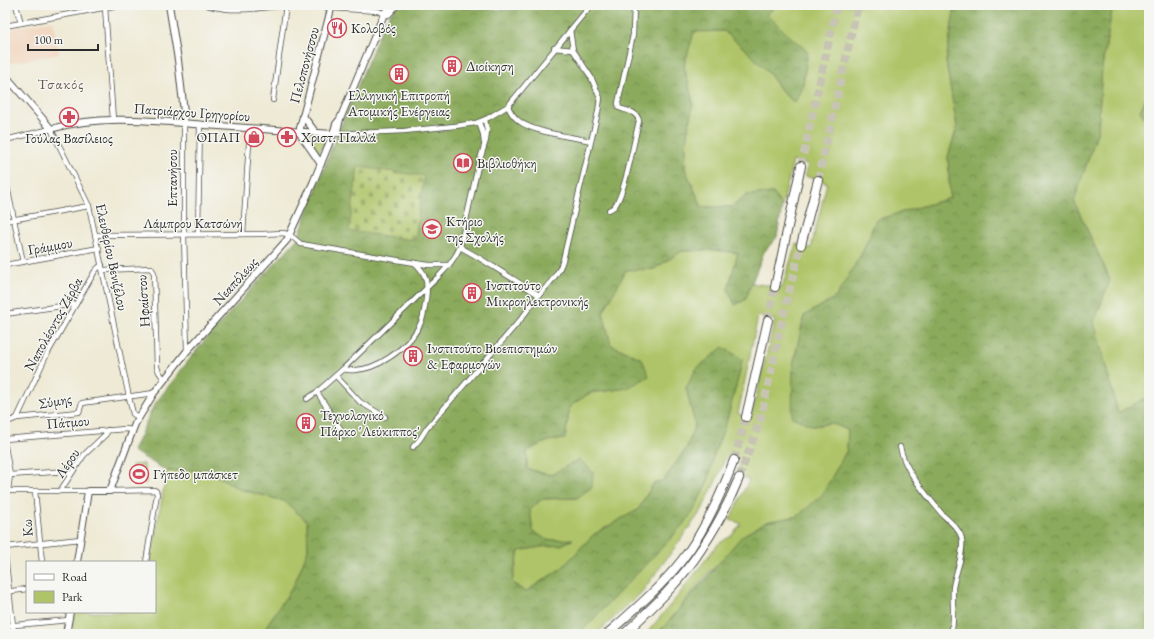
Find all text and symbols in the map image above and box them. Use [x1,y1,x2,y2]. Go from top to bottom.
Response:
restaurant icon: Κολοβός [326,17,348,39]
place label: Κολοβός [351,19,396,37]
street label: Πελοπονήσσου [285,25,323,105]
scale bar [28,26,98,52]
text: 100 m [34,32,64,48]
building icon: Διοίκηση [441,55,463,77]
place label: Διοίκηση [466,57,514,75]
building icon: Ελληνική Επιτροπή Ατομικής Ενέργειας [388,63,410,85]
district label: Τσακός [38,74,84,93]
place label: Ελληνική Επιτροπή Ατομικής Ενέργειας [347,86,450,120]
street label: Πατριάρχου Γρηγορίου [133,99,251,125]
pharmacy icon: Γούλας Βασίλειος [58,106,80,128]
shop icon: ΟΠΑΠ [243,126,265,148]
pharmacy icon: Χριστ. Παλλά [276,126,298,148]
place label: ΟΠΑΠ [196,128,240,146]
place label: Χριστ. Παλλά [300,128,377,146]
place label: Γούλας Βασίλειος [25,129,113,147]
street label: Επτανήσου [163,149,181,207]
library icon: Βιβλιοθήκη [452,152,474,174]
place label: Βιβλιοθήκη [477,154,537,172]
street label: Ελευθερίου Βενιζέλου [92,202,132,312]
place label: Κτήριο της Σχολής [446,212,504,246]
street label: Λάμπρου Κατσώνη [142,214,243,232]
school or university icon: Κτήριο της Σχολής [421,218,443,240]
street label: Γράμμου [26,233,74,259]
street label: Νεαπόλεως [209,253,262,309]
street label: Ναπολέοντος Ζέρβα [20,273,86,374]
street label: Ηφαίστου [132,274,154,328]
place label: Ινστιτούτο Μικροηλεκτρονικής [486,276,589,310]
building icon: Ινστιτούτο Μικροηλεκτρονικής [461,282,483,304]
place label: Ινστιτούτο Βιοεπιστημών & Εφαρμογών [427,339,557,373]
building icon: Ινστιτούτο Βιοεπιστημών & Εφαρμογών [402,345,424,367]
street label: Σύμης [37,389,73,413]
place label: Τεχνολογικό Πάρκο 'Λεύκιππος' [320,406,420,440]
street label: Πάτμου [46,411,90,433]
building icon: Τεχνολογικό Πάρκο 'Λεύκιππος' [295,412,317,434]
street label: Λέρου [50,445,84,482]
sports icon: Γήπεδο μπάσκετ [128,463,150,485]
place label: Γήπεδο μπάσκετ [153,465,238,483]
street label: Κω [17,518,37,537]
legend [26,561,156,613]
text: Road [62,569,88,585]
text: Park [62,589,83,605]

